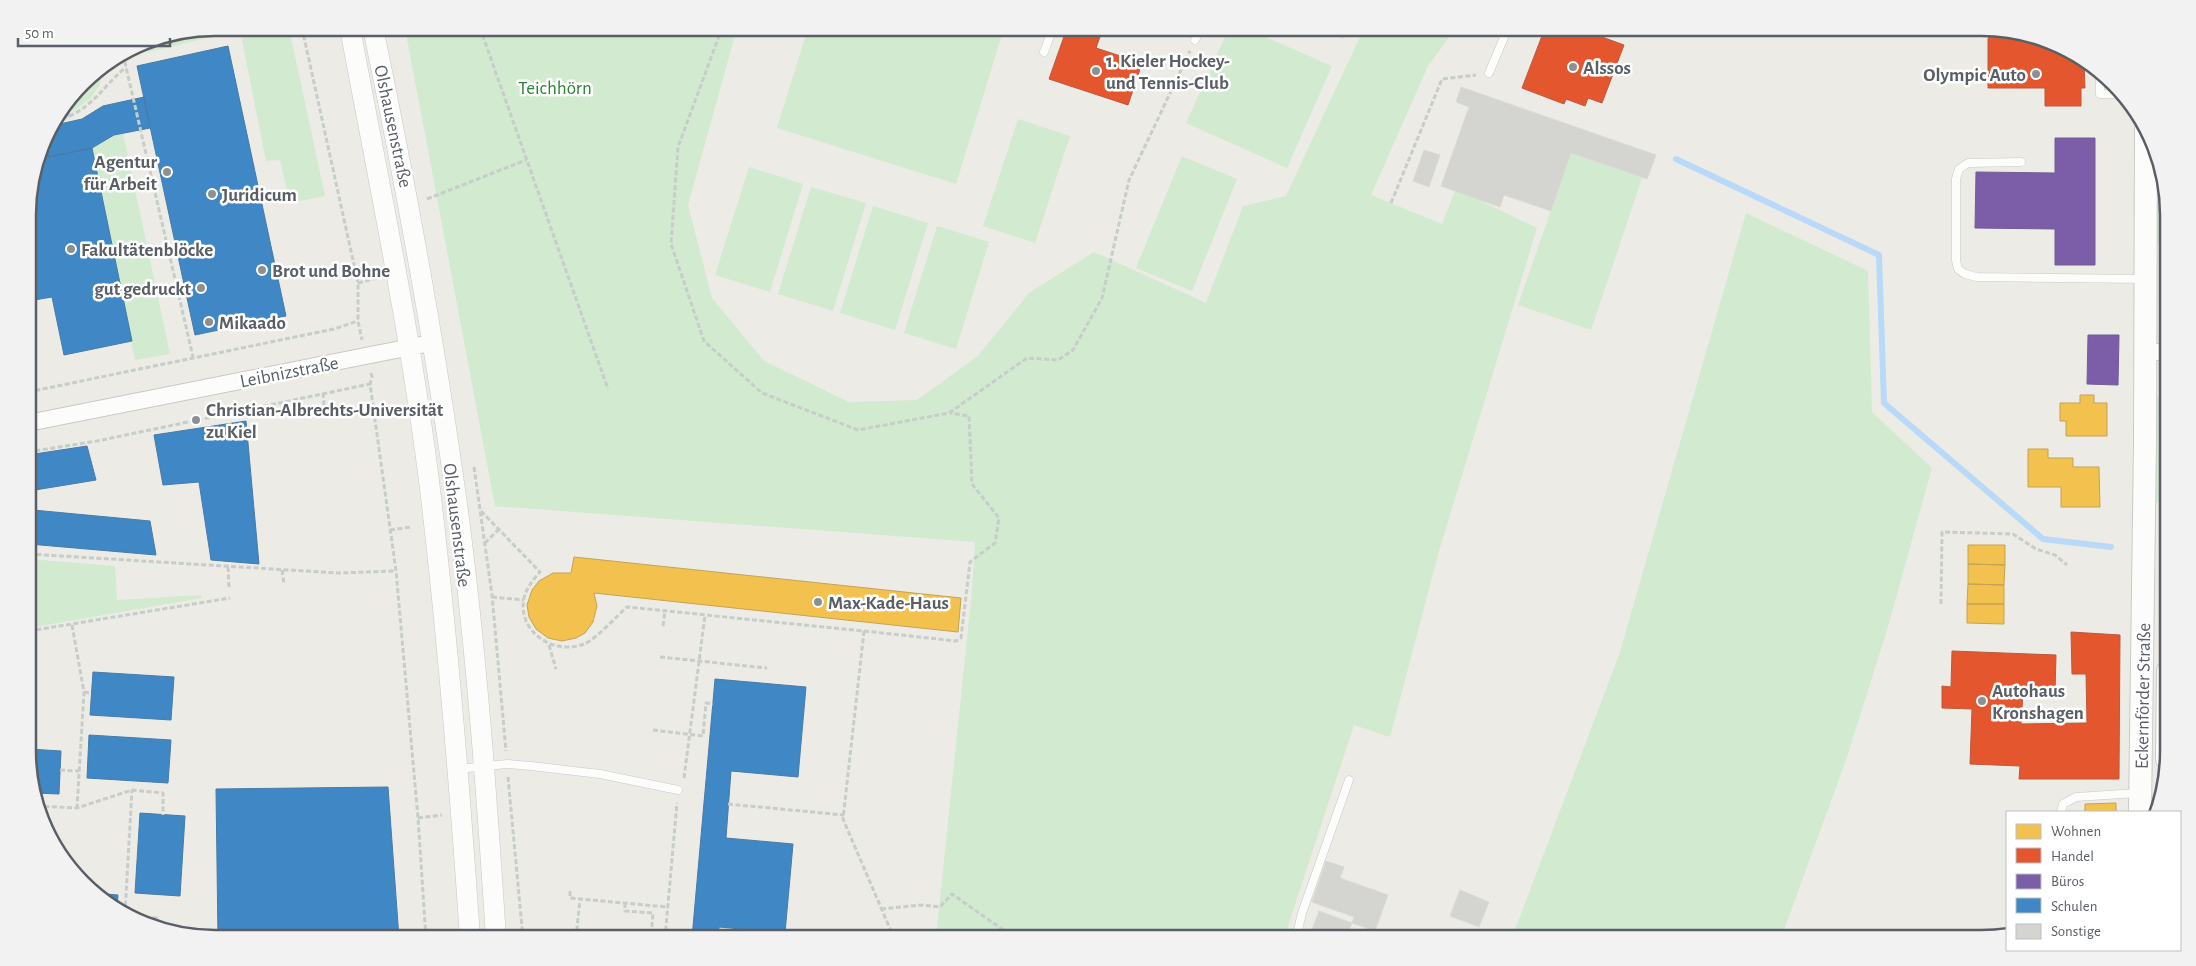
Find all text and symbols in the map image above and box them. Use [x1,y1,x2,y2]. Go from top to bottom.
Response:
scale bar [18,15,170,47]
text: 50 m [25,26,54,41]
place label: 1. Kieler Hockey- und Tennis-Club [1106,52,1230,93]
place label: Alssos [1583,59,1631,78]
marker: Alssos [1567,61,1579,73]
street label: Olshausenstraße [370,63,415,189]
marker: 1. Kieler Hockey- und Tennis-Club [1090,65,1102,77]
place label: Olympic Auto [1923,66,2026,85]
marker: Olympic Auto [2030,68,2042,80]
park label: Teichhörn [518,79,592,98]
place label: Agentur für Arbeit [83,153,158,194]
marker: Agentur für Arbeit [161,166,173,178]
place label: Juridicum [222,186,297,205]
marker: Juridicum [206,188,218,200]
place label: Fakultätenblöcke [81,241,213,260]
marker: Fakultätenblöcke [65,243,77,255]
place label: Brot und Bohne [272,262,390,281]
marker: Brot und Bohne [256,264,268,276]
place label: gut gedruckt [94,280,192,299]
marker: gut gedruckt [195,282,207,294]
place label: Mikaado [219,314,286,333]
marker: Mikaado [203,316,215,328]
street label: Leibnizstraße [238,354,340,391]
place label: Christian-Albrechts-Universität zu Kiel [206,401,444,442]
marker: Christian-Albrechts-Universität zu Kiel [190,414,202,426]
street label: Olshausenstraße [439,462,474,588]
place label: Max-Kade-Haus [828,594,949,613]
marker: Max-Kade-Haus [812,596,824,608]
street label: Eckernförder Straße [2133,623,2154,769]
place label: Autohaus Kronshagen [1992,682,2084,723]
marker: Autohaus Kronshagen [1976,695,1988,707]
legend [2006,811,2181,951]
text: Wohnen [2051,824,2101,839]
text: Handel [2051,849,2094,864]
text: Büros [2051,874,2084,889]
text: Schulen [2051,899,2097,914]
text: Sonstige [2051,924,2101,939]

